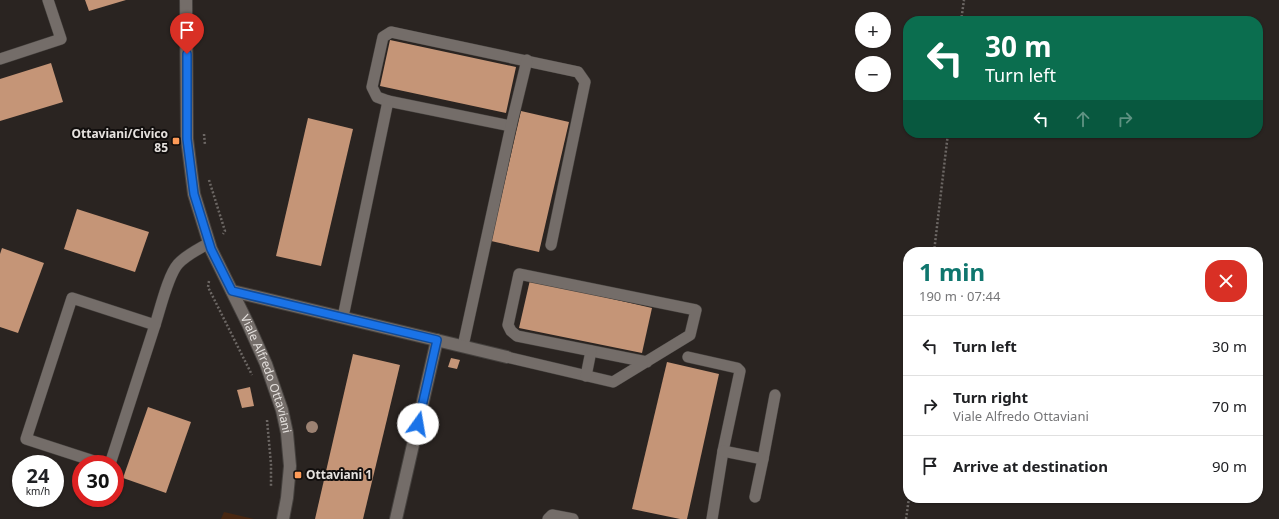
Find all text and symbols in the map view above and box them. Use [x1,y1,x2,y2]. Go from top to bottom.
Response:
map controls [855,12,891,92]
button: + [855,12,891,48]
pin [170,13,204,54]
icon: arrive [176,19,198,41]
text: 30 m [985,27,1052,65]
icon: left [919,32,971,84]
button: − [855,56,891,92]
text: Turn left [985,63,1056,87]
icon: left [1030,108,1052,130]
icon: ahead [1072,108,1094,130]
icon: right [1114,108,1136,130]
place label: Ottaviani/Civico 85 [71,125,168,156]
marker: Ottaviani/Civico 85 [171,136,181,146]
text: 1 min [919,255,985,288]
button: close [1205,260,1247,302]
text: 190 m · 07:44 [919,287,1000,305]
street label: Viale Alfredo Ottaviani [237,312,296,435]
icon: left [919,335,941,357]
text: Turn left [953,336,1017,356]
text: 30 m [1212,336,1247,356]
text: Turn right [953,387,1028,407]
icon: right [919,395,941,417]
text: 70 m [1212,396,1247,416]
position arrow [397,403,439,445]
text: Viale Alfredo Ottaviani [953,407,1089,425]
speed limit sign: 30 [72,455,124,507]
icon: arrive [919,455,941,477]
text: Arrive at destination [953,456,1108,476]
text: 90 m [1212,456,1247,476]
text: 24 [27,462,49,489]
place label: Ottaviani 1 [306,466,372,483]
marker: Ottaviani 1 [293,470,303,480]
text: km/h [26,484,50,498]

